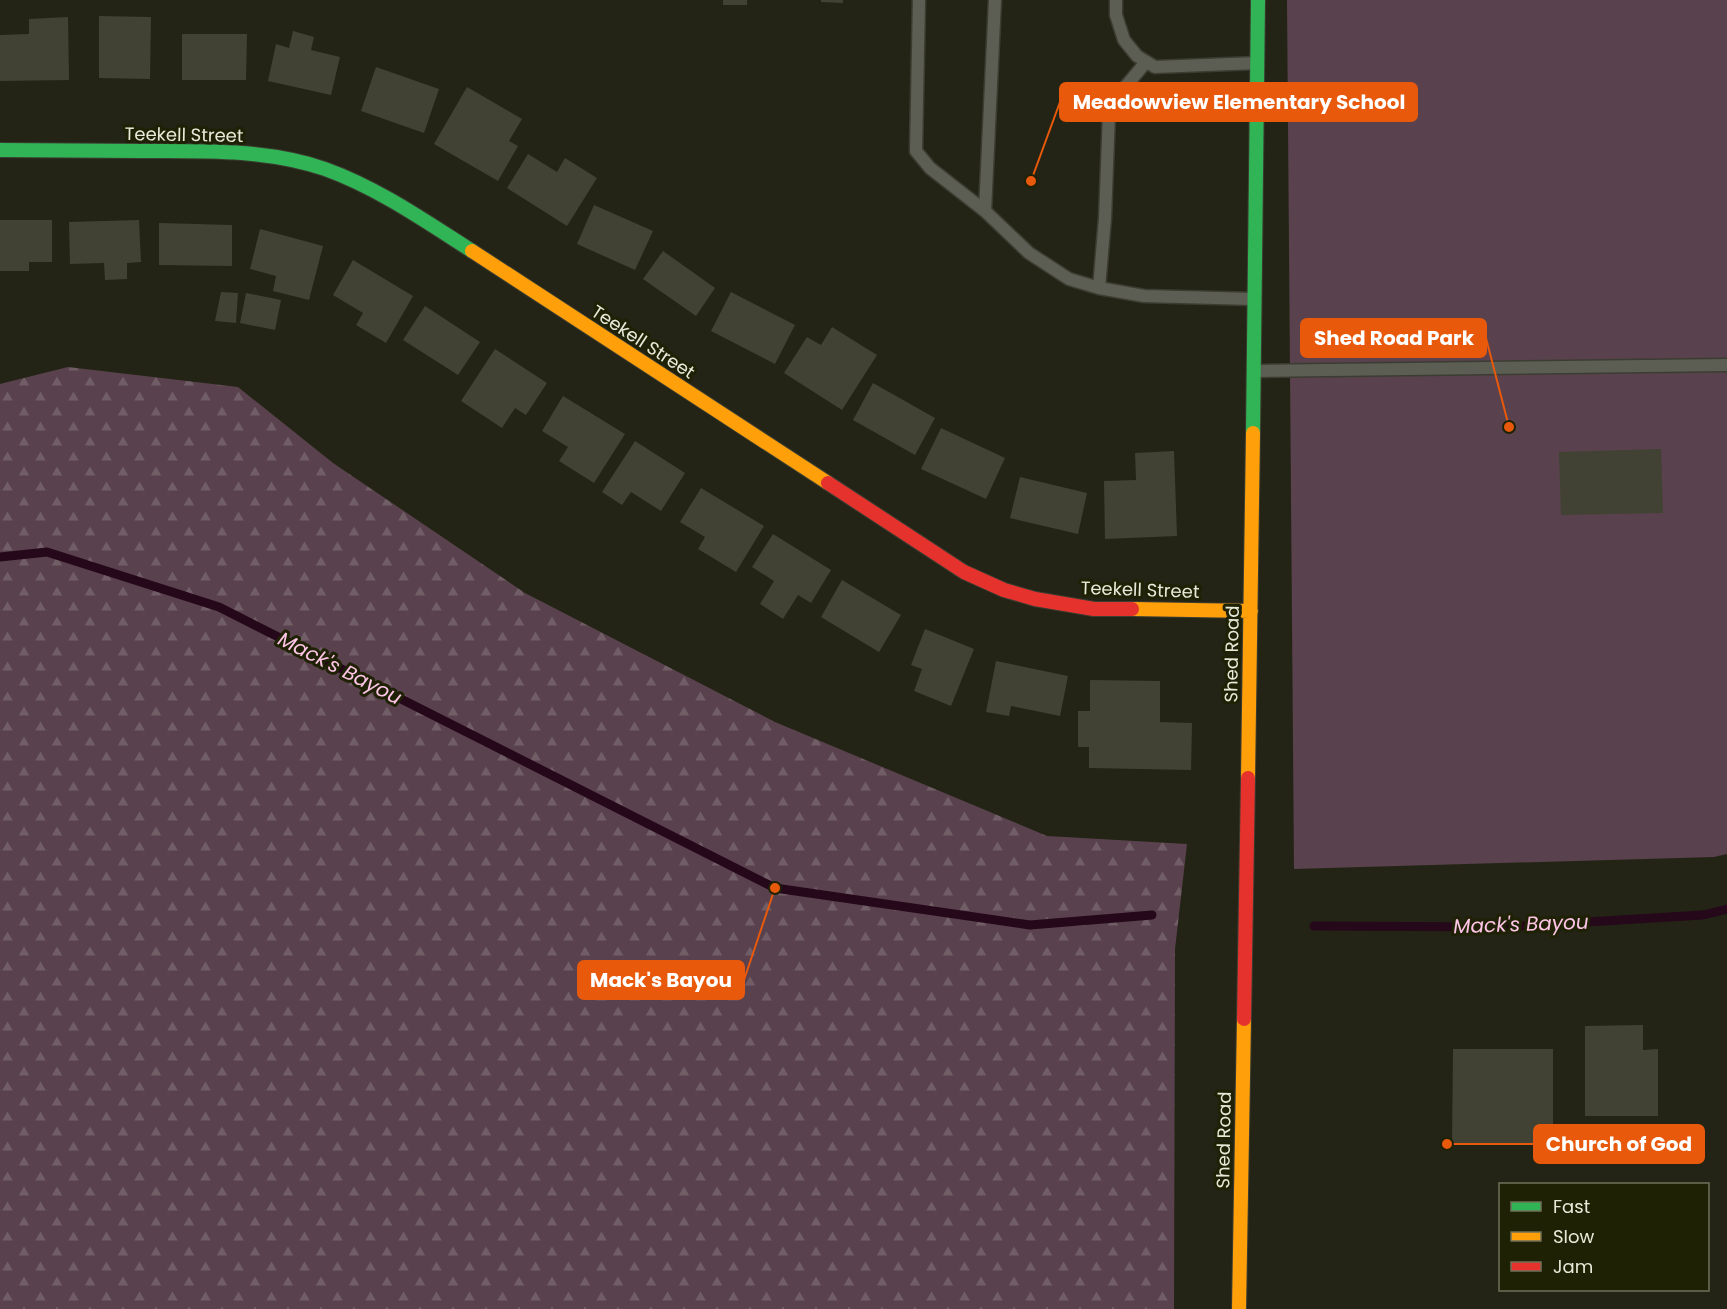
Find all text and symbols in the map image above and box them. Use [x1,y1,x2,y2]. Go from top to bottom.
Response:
callout: Meadowview Elementary School [1060,83,1417,121]
text: Meadowview Elementary School [1073,88,1405,116]
street label: Teekell Street [124,121,244,148]
street label: Teekell Street [587,299,700,384]
callout: Shed Road Park [1301,319,1486,357]
text: Shed Road Park [1314,324,1475,352]
street label: Teekell Street [1080,575,1200,604]
street label: Shed Road [1218,605,1245,703]
water label: Mack's Bayou [273,625,407,711]
water label: Mack's Bayou [1453,908,1589,940]
callout: Mack's Bayou [578,961,744,999]
text: Mack's Bayou [590,966,732,994]
street label: Shed Road [1210,1091,1237,1189]
callout: Church of God [1534,1125,1704,1163]
text: Church of God [1546,1130,1692,1158]
legend [1499,1183,1709,1291]
text: Fast [1553,1194,1590,1219]
text: Slow [1553,1224,1595,1249]
text: Jam [1553,1254,1593,1279]

